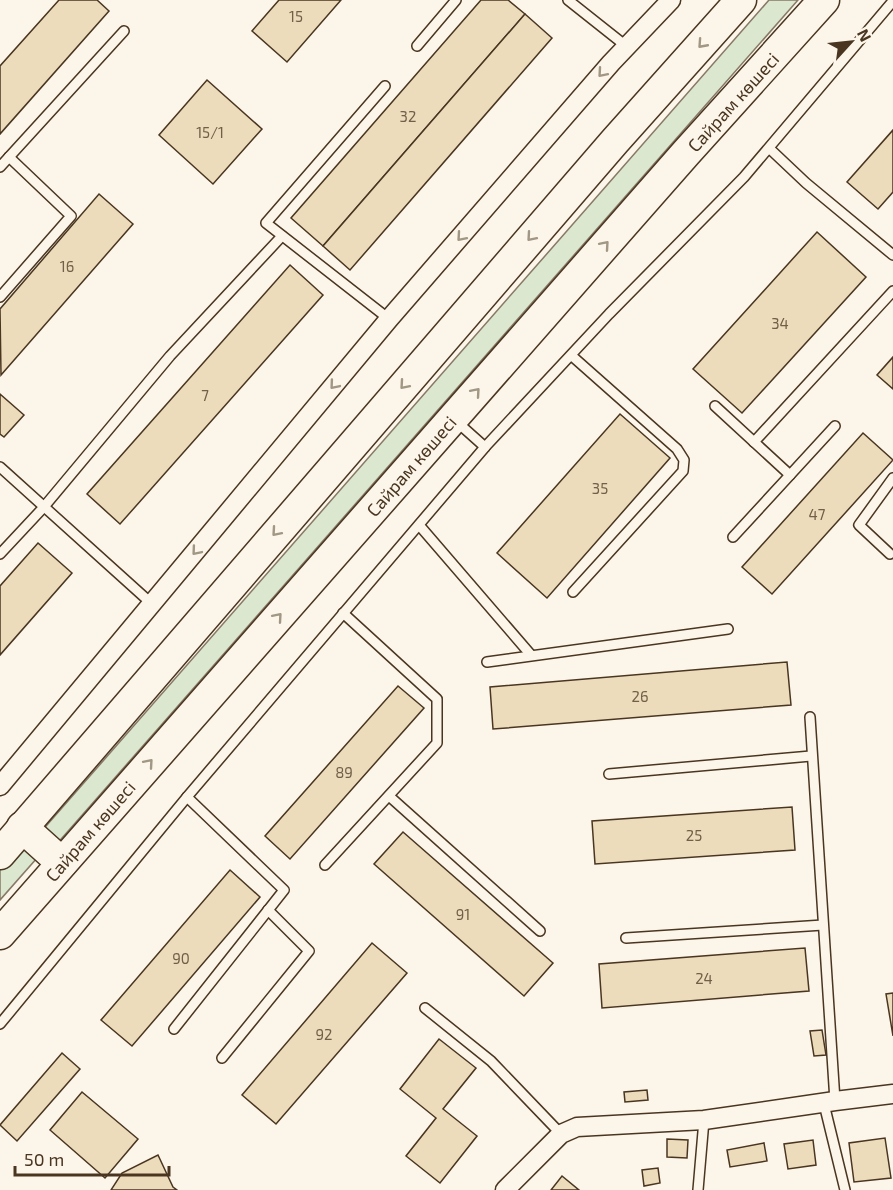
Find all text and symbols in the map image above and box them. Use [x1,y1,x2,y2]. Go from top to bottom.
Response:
house number: 15 [289,7,303,25]
north arrow [821,12,881,72]
text: N [854,25,876,44]
one-way arrow [698,37,709,47]
street label: Сайрам көшесі [683,48,783,156]
one-way arrow [598,66,609,77]
house number: 32 [400,107,416,125]
house number: 15/1 [196,123,224,141]
one-way arrow [457,230,468,241]
one-way arrow [527,230,538,241]
one-way arrow [598,241,609,252]
house number: 16 [60,257,74,275]
house number: 34 [771,314,789,332]
one-way arrow [330,378,341,389]
one-way arrow [400,378,411,389]
house number: 7 [201,386,209,404]
one-way arrow [469,388,480,399]
street label: Сайрам көшесі [361,411,461,521]
house number: 35 [592,479,608,497]
house number: 47 [809,505,826,523]
one-way arrow [273,525,284,536]
one-way arrow [192,544,203,555]
one-way arrow [271,613,282,624]
house number: 26 [631,687,649,705]
one-way arrow [142,759,153,770]
house number: 89 [335,763,353,781]
street label: Сайрам көшесі [40,776,140,886]
house number: 25 [686,826,702,844]
house number: 91 [456,905,470,923]
house number: 90 [172,949,190,967]
house number: 24 [695,969,713,987]
house number: 92 [315,1025,333,1043]
scale bar [15,1139,170,1177]
text: 50 m [24,1148,64,1170]

